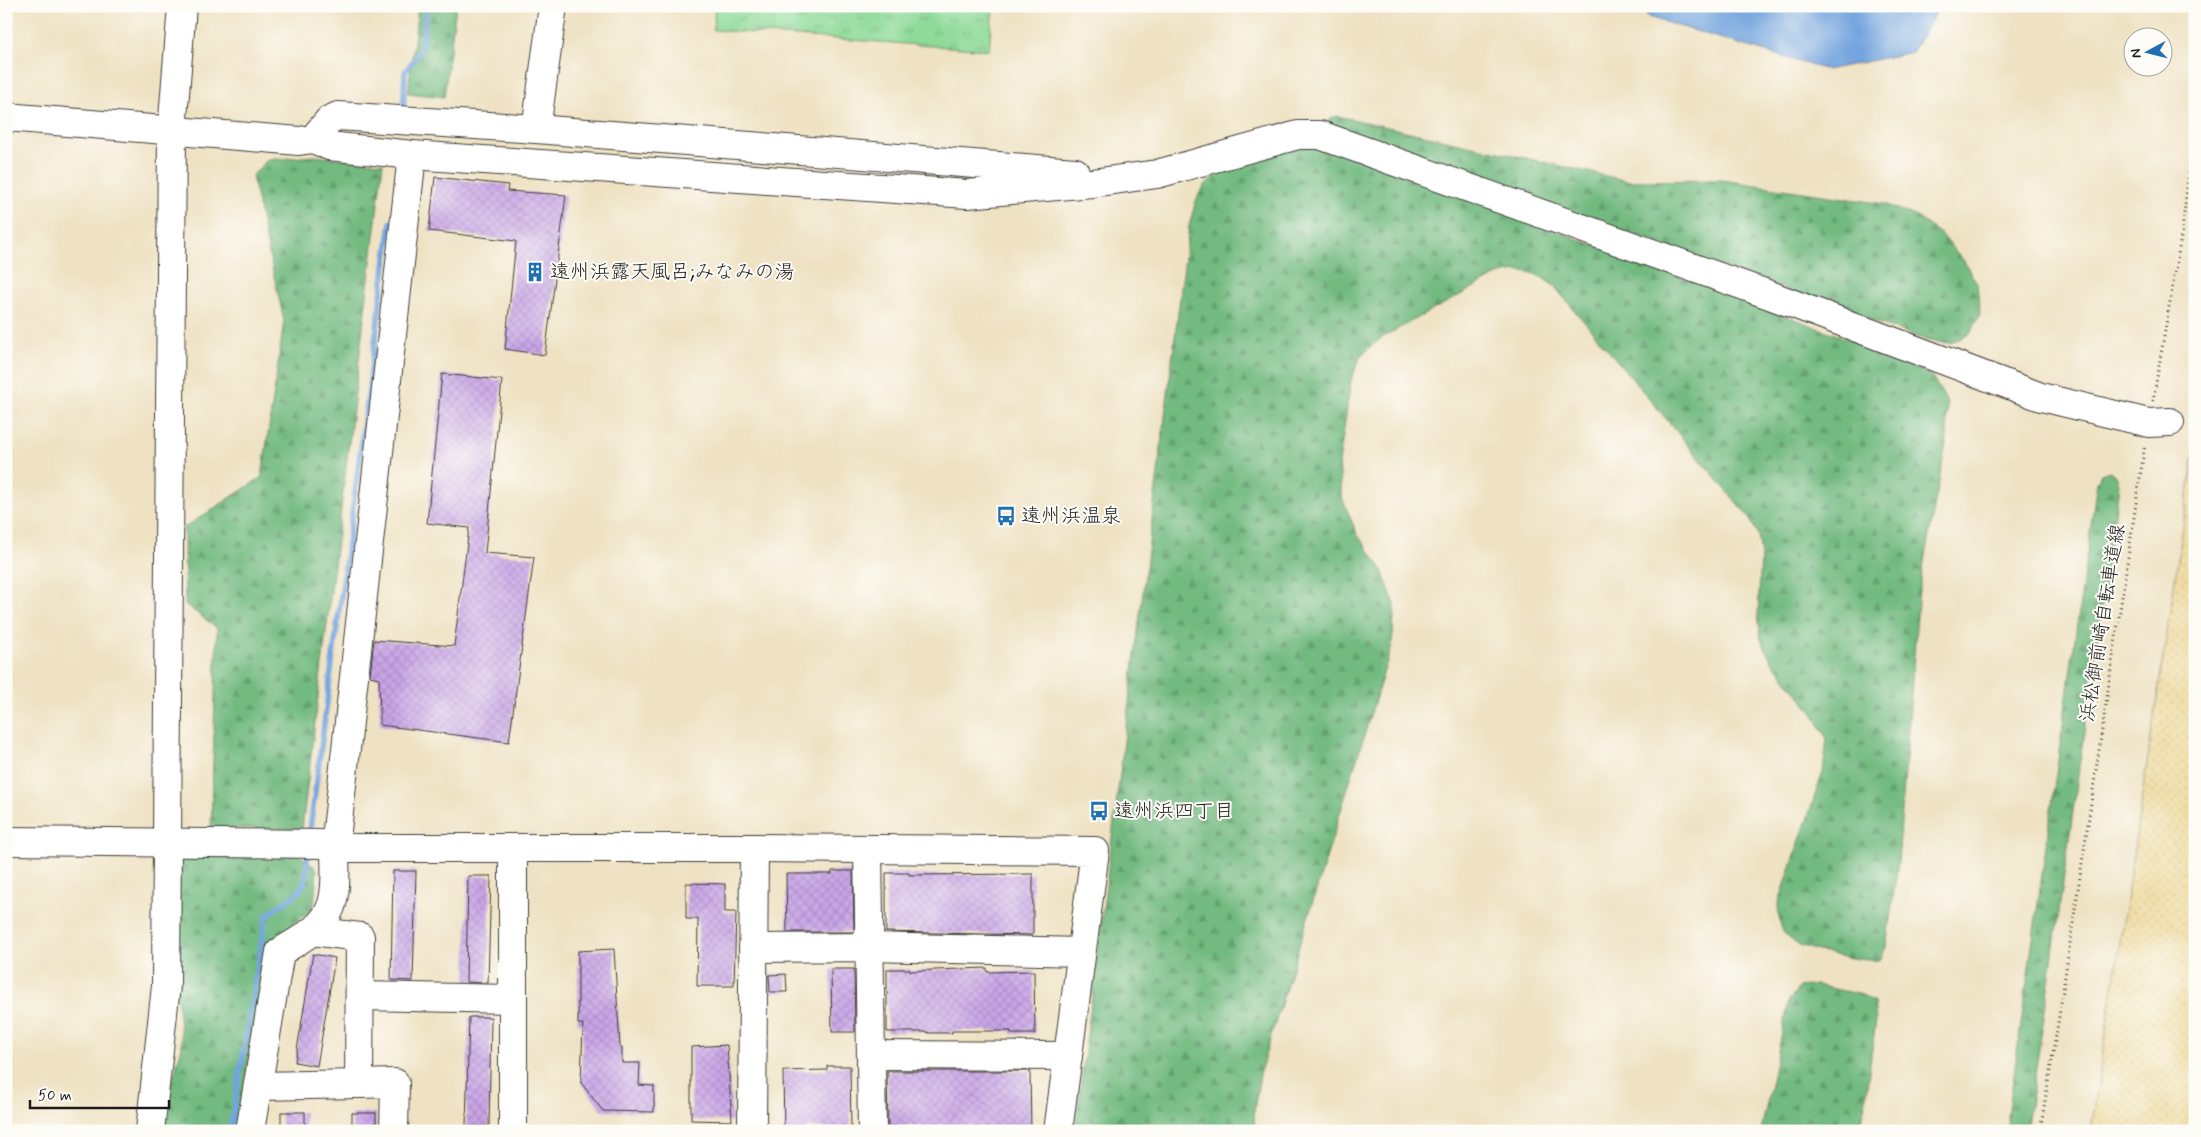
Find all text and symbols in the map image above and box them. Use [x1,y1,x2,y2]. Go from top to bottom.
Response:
north arrow [2124,28,2174,78]
text: N [2127,48,2146,59]
place label: 遠州浜露天風呂;みなみの湯 [550,259,795,286]
building icon: 遠州浜露天風呂;みなみの湯 [524,261,546,283]
place label: 遠州浜温泉 [1021,503,1121,530]
bus stop icon: 遠州浜温泉 [995,505,1017,527]
street label: 浜松御前崎自転車道線 [2074,522,2132,724]
place label: 遠州浜四丁目 [1114,798,1234,825]
bus stop icon: 遠州浜四丁目 [1088,800,1110,822]
scale bar [30,1077,169,1109]
text: 50 m [38,1086,72,1106]

